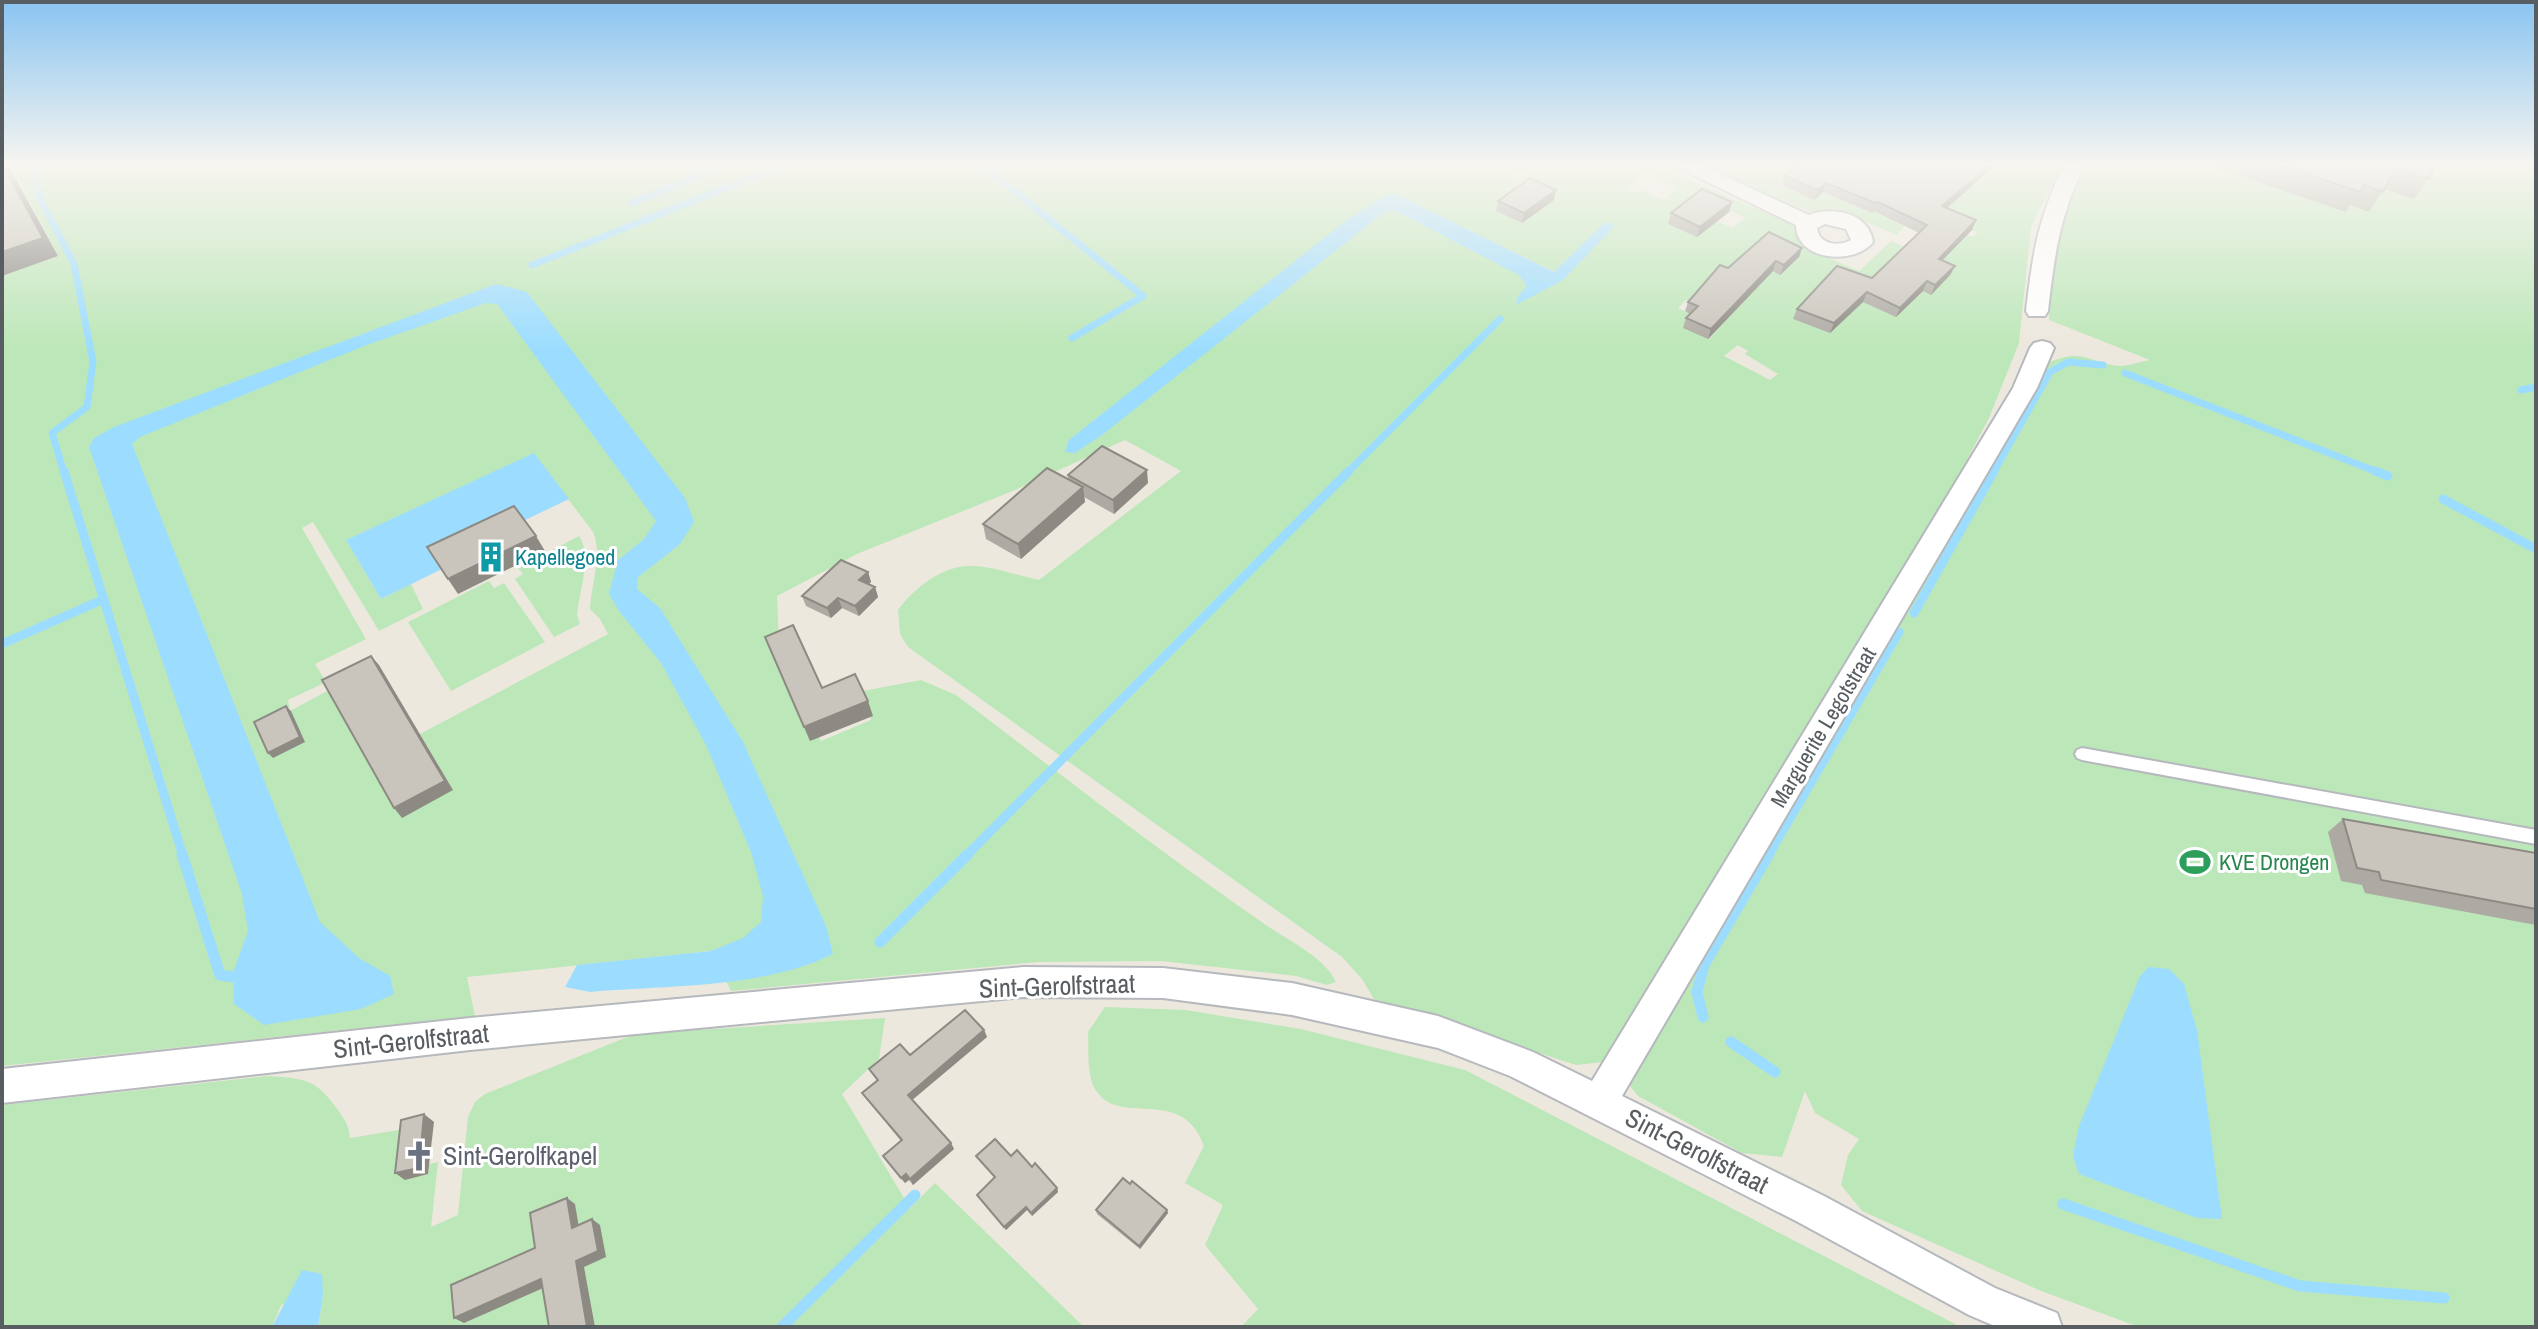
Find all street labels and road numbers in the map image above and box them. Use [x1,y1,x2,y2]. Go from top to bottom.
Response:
street label: Marguerite Legotstraat [1763,641,1883,813]
street label: Sint-Gerolfstraat [978,965,1136,1006]
street label: Sint-Gerolfstraat [331,1015,491,1066]
street label: Sint-Gerolfstraat [1620,1099,1775,1202]

